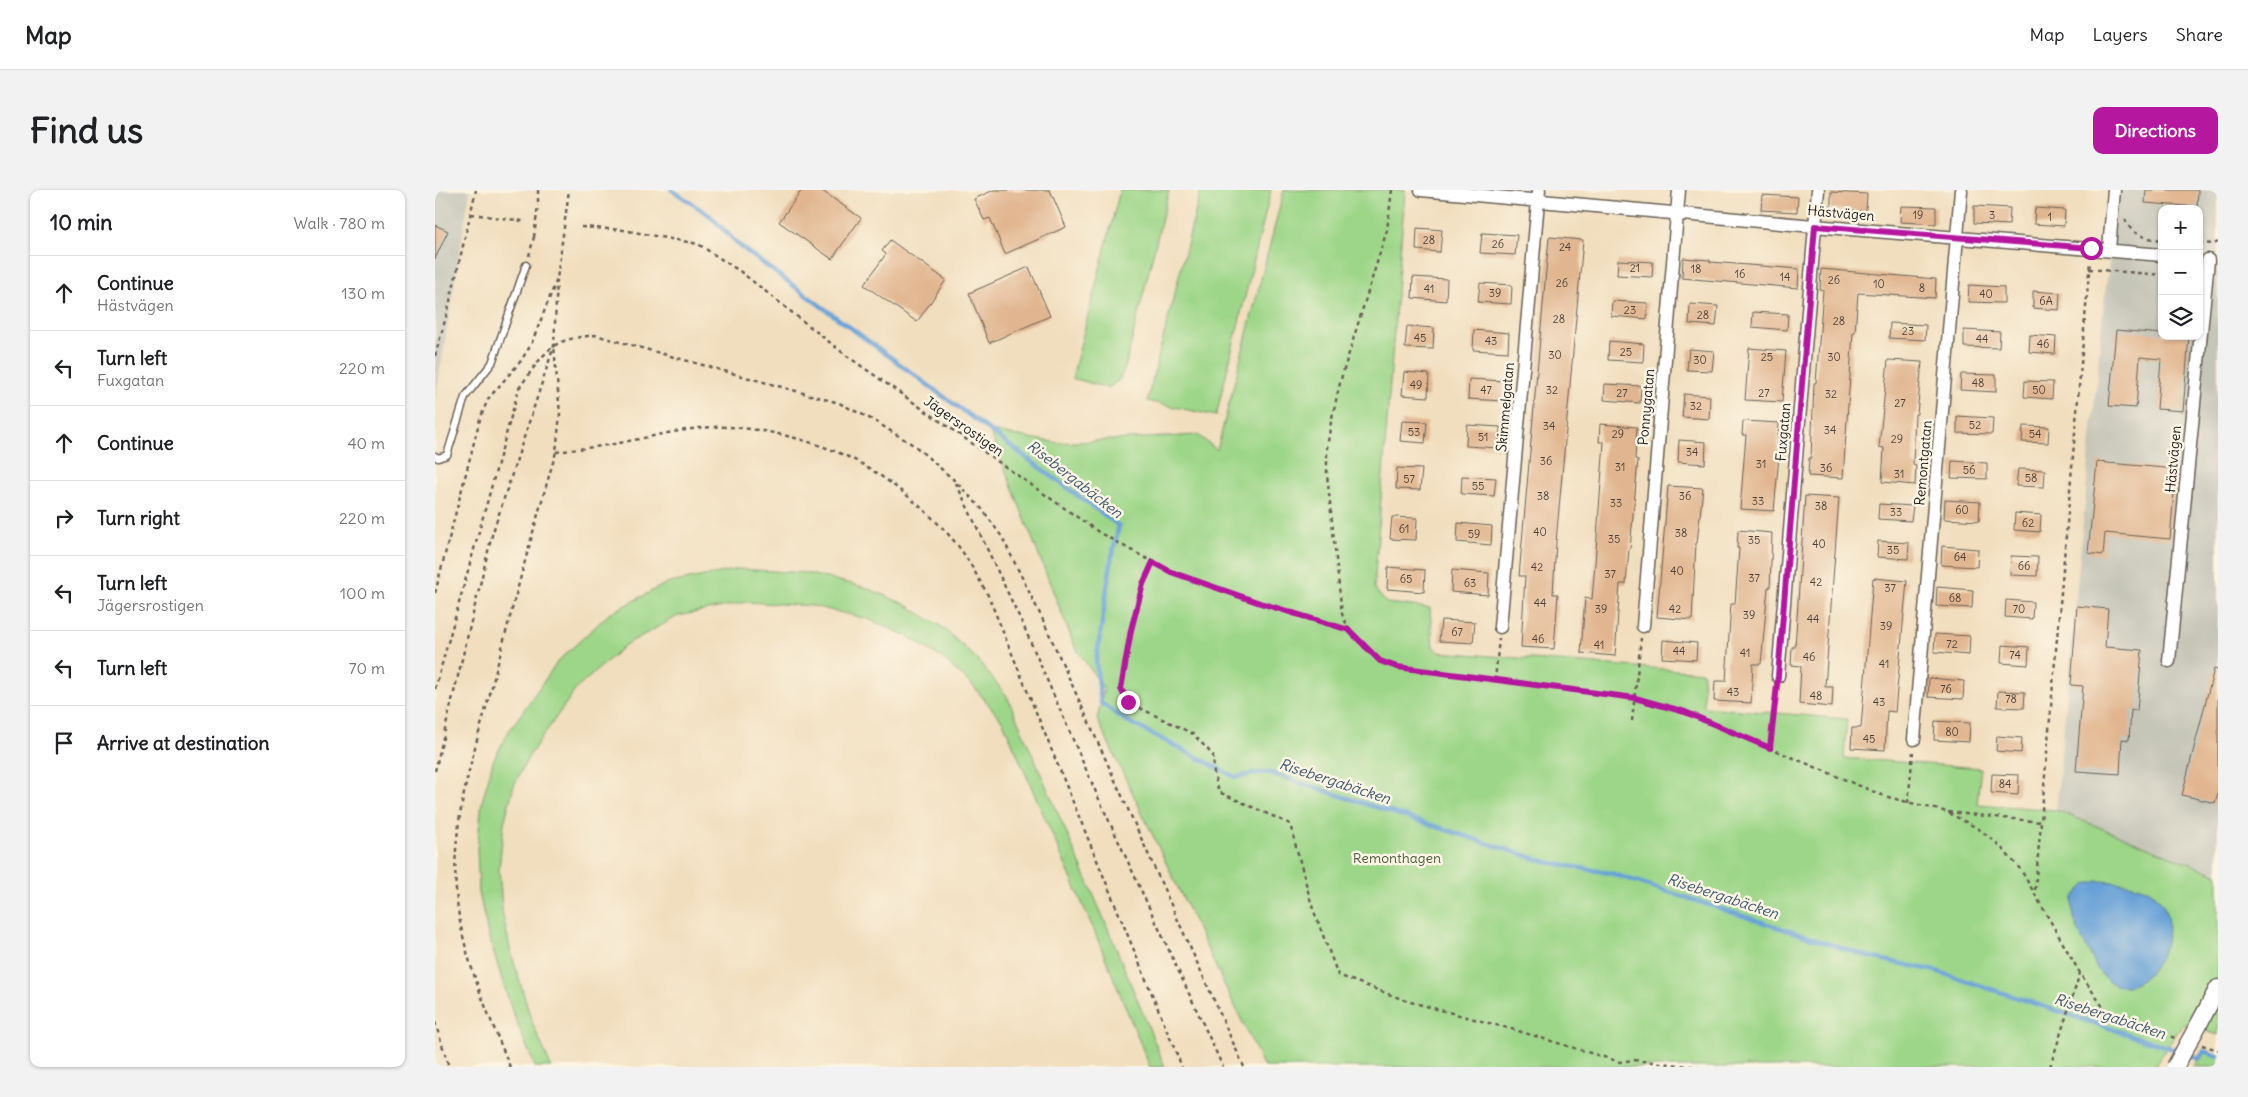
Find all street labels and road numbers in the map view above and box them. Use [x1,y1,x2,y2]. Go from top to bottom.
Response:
street label: Hästvägen [1807,201,1875,225]
street label: Skimmelgatan [1492,361,1518,453]
street label: Ponnygatan [1634,368,1658,446]
street label: Jägersrostigen [920,392,1008,460]
street label: Fuxgatan [1771,402,1795,462]
street label: Remontgatan [1910,420,1936,506]
street label: Hästvägen [2161,425,2185,493]

